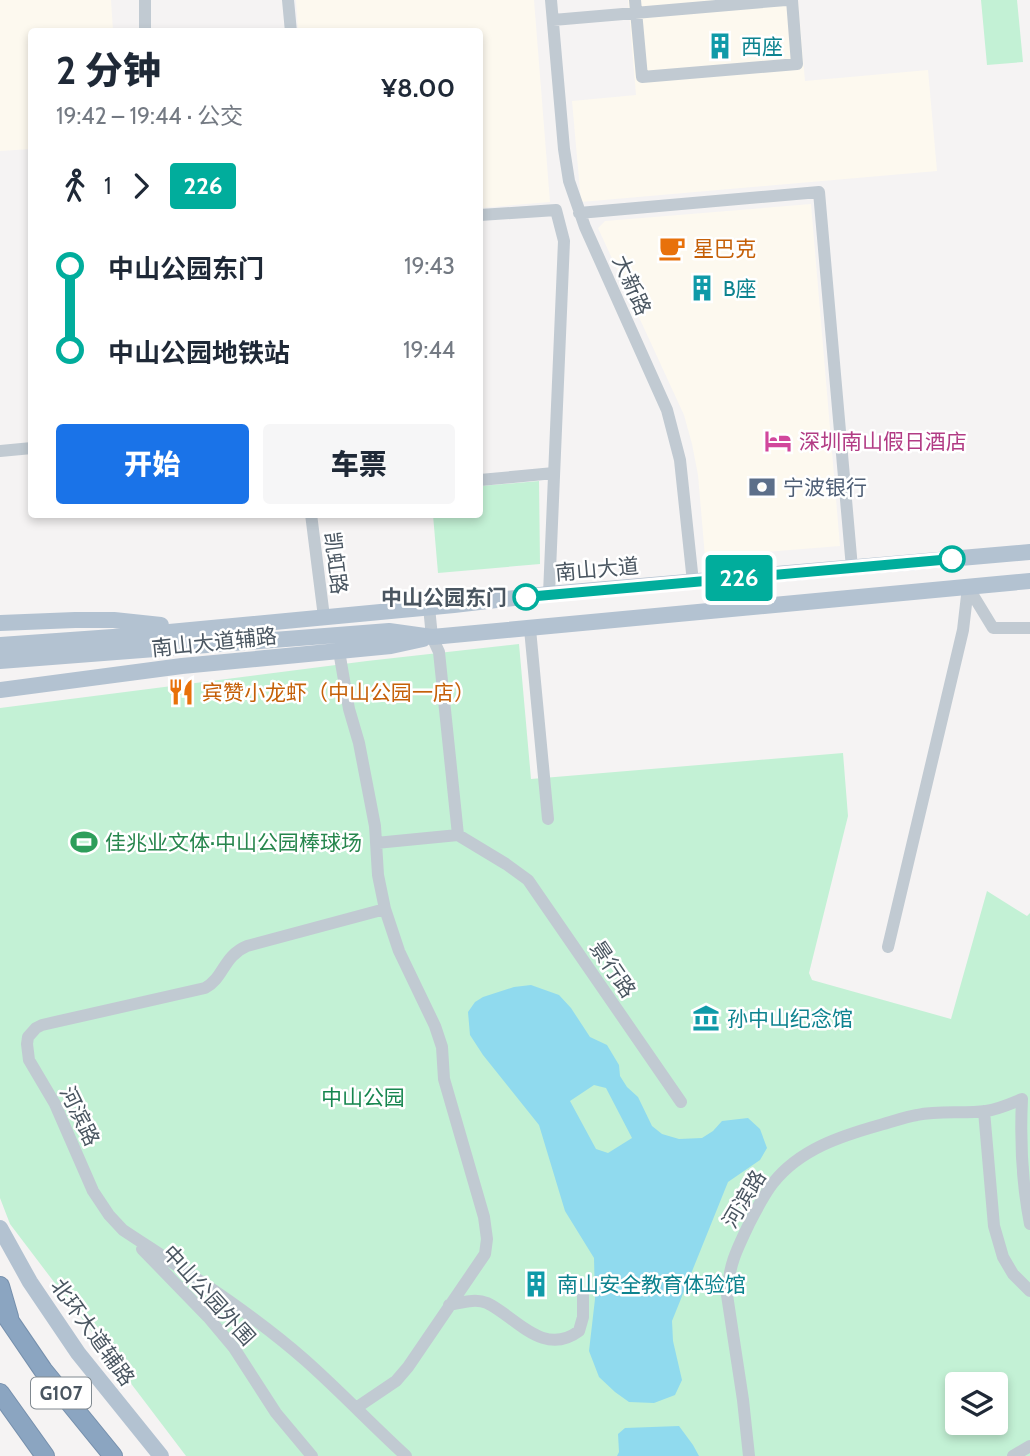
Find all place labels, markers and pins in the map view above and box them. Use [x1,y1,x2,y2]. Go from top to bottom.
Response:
building icon: 西座 [705,31,735,61]
place label: 西座 [741,34,783,59]
cafe icon: 星巴克 [657,233,687,263]
place label: 星巴克 [693,236,756,261]
building icon: B座 [687,273,717,303]
place label: B座 [723,276,757,301]
hotel icon: 深圳南山假日酒店 [763,426,793,456]
place label: 深圳南山假日酒店 [799,429,967,454]
bank icon: 宁波银行 [747,472,777,502]
place label: 宁波银行 [783,475,867,500]
unlabelled marker [939,546,965,572]
marker: 中山公园东门 [513,584,539,610]
place label: 中山公园东门 [381,585,507,610]
restaurant icon: 宾赞小龙虾（中山公园一店） [166,677,196,707]
place label: 宾赞小龙虾（中山公园一店） [202,680,475,705]
sports icon: 佳兆业文体·中山公园棒球场 [69,827,99,857]
place label: 佳兆业文体·中山公园棒球场 [105,830,362,855]
museum icon: 孙中山纪念馆 [691,1003,721,1033]
place label: 孙中山纪念馆 [727,1006,853,1031]
building icon: 南山安全教育体验馆 [521,1269,551,1299]
place label: 南山安全教育体验馆 [557,1272,746,1297]

